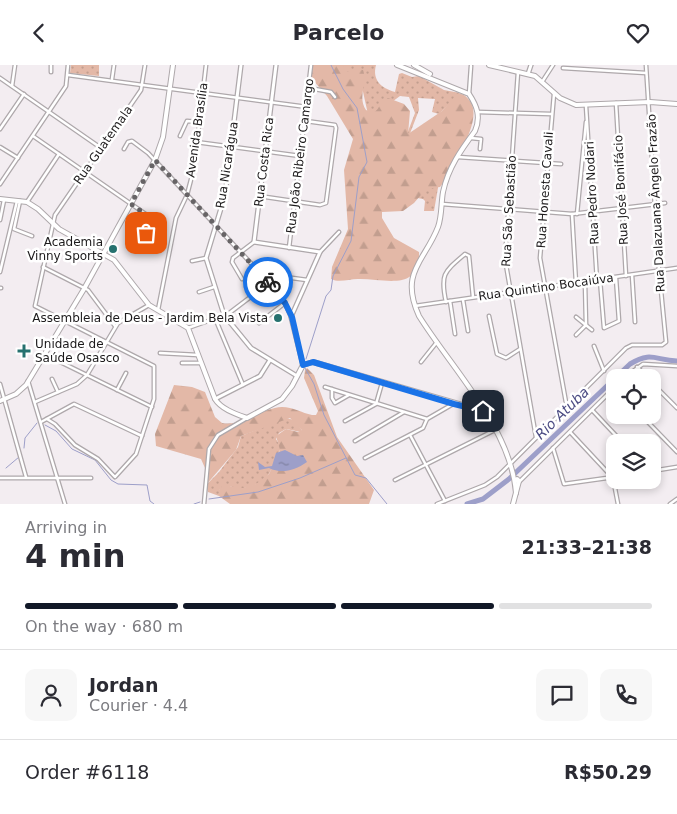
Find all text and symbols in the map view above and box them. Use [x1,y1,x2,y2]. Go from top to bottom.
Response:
icon: back [25,19,53,47]
icon: heart [624,19,652,47]
text: Parcelo [293,20,384,45]
street label: Rua João Ribeiro Camargo [284,78,316,234]
street label: Avenida Brasília [183,82,211,178]
street label: Rua Guatemala [71,103,135,187]
street label: Rua Dalazuana Ângelo Frazão [643,114,668,293]
street label: Rua Costa Rica [252,116,276,208]
street label: Rua Nicarágua [213,121,241,209]
street label: Rua Honesta Cavali [534,131,556,249]
street label: Rua José Bonifácio [611,135,631,245]
street label: Rua Pedro Nodari [582,141,602,245]
street label: Rua São Sebastião [499,155,519,267]
pin [125,212,167,254]
icon: bag [132,219,160,247]
place label: Academia Vinny Sports [27,235,103,263]
marker: Academia Vinny Sports [107,243,119,255]
courier [243,257,293,307]
icon: bike [254,268,282,296]
street label: Rua Quintino Bocaiúva [478,271,614,303]
place label: Assembleia de Deus - Jardim Bela Vista [32,311,268,325]
marker: Assembleia de Deus - Jardim Bela Vista [272,312,284,324]
place label: Unidade de Saúde Osasco [35,337,120,365]
marker: Unidade de Saúde Osasco [17,344,31,358]
map controls [606,369,661,489]
button: locate [606,369,661,424]
water label: Rio Atuba [532,384,592,442]
pin [462,390,504,432]
icon: home [469,397,497,425]
button: layers [606,434,661,489]
text: Arriving in [25,518,107,537]
text: 21:33–21:38 [522,536,652,558]
text: 4 min [25,537,126,575]
text: On the way · 680 m [25,617,183,636]
button: person [25,669,77,721]
button: chat [536,669,588,721]
button: phone [600,669,652,721]
text: Jordan [89,674,158,696]
text: Courier · 4.4 [89,696,188,715]
text: Order #6118 [25,761,149,783]
text: R$50.29 [564,761,652,783]

